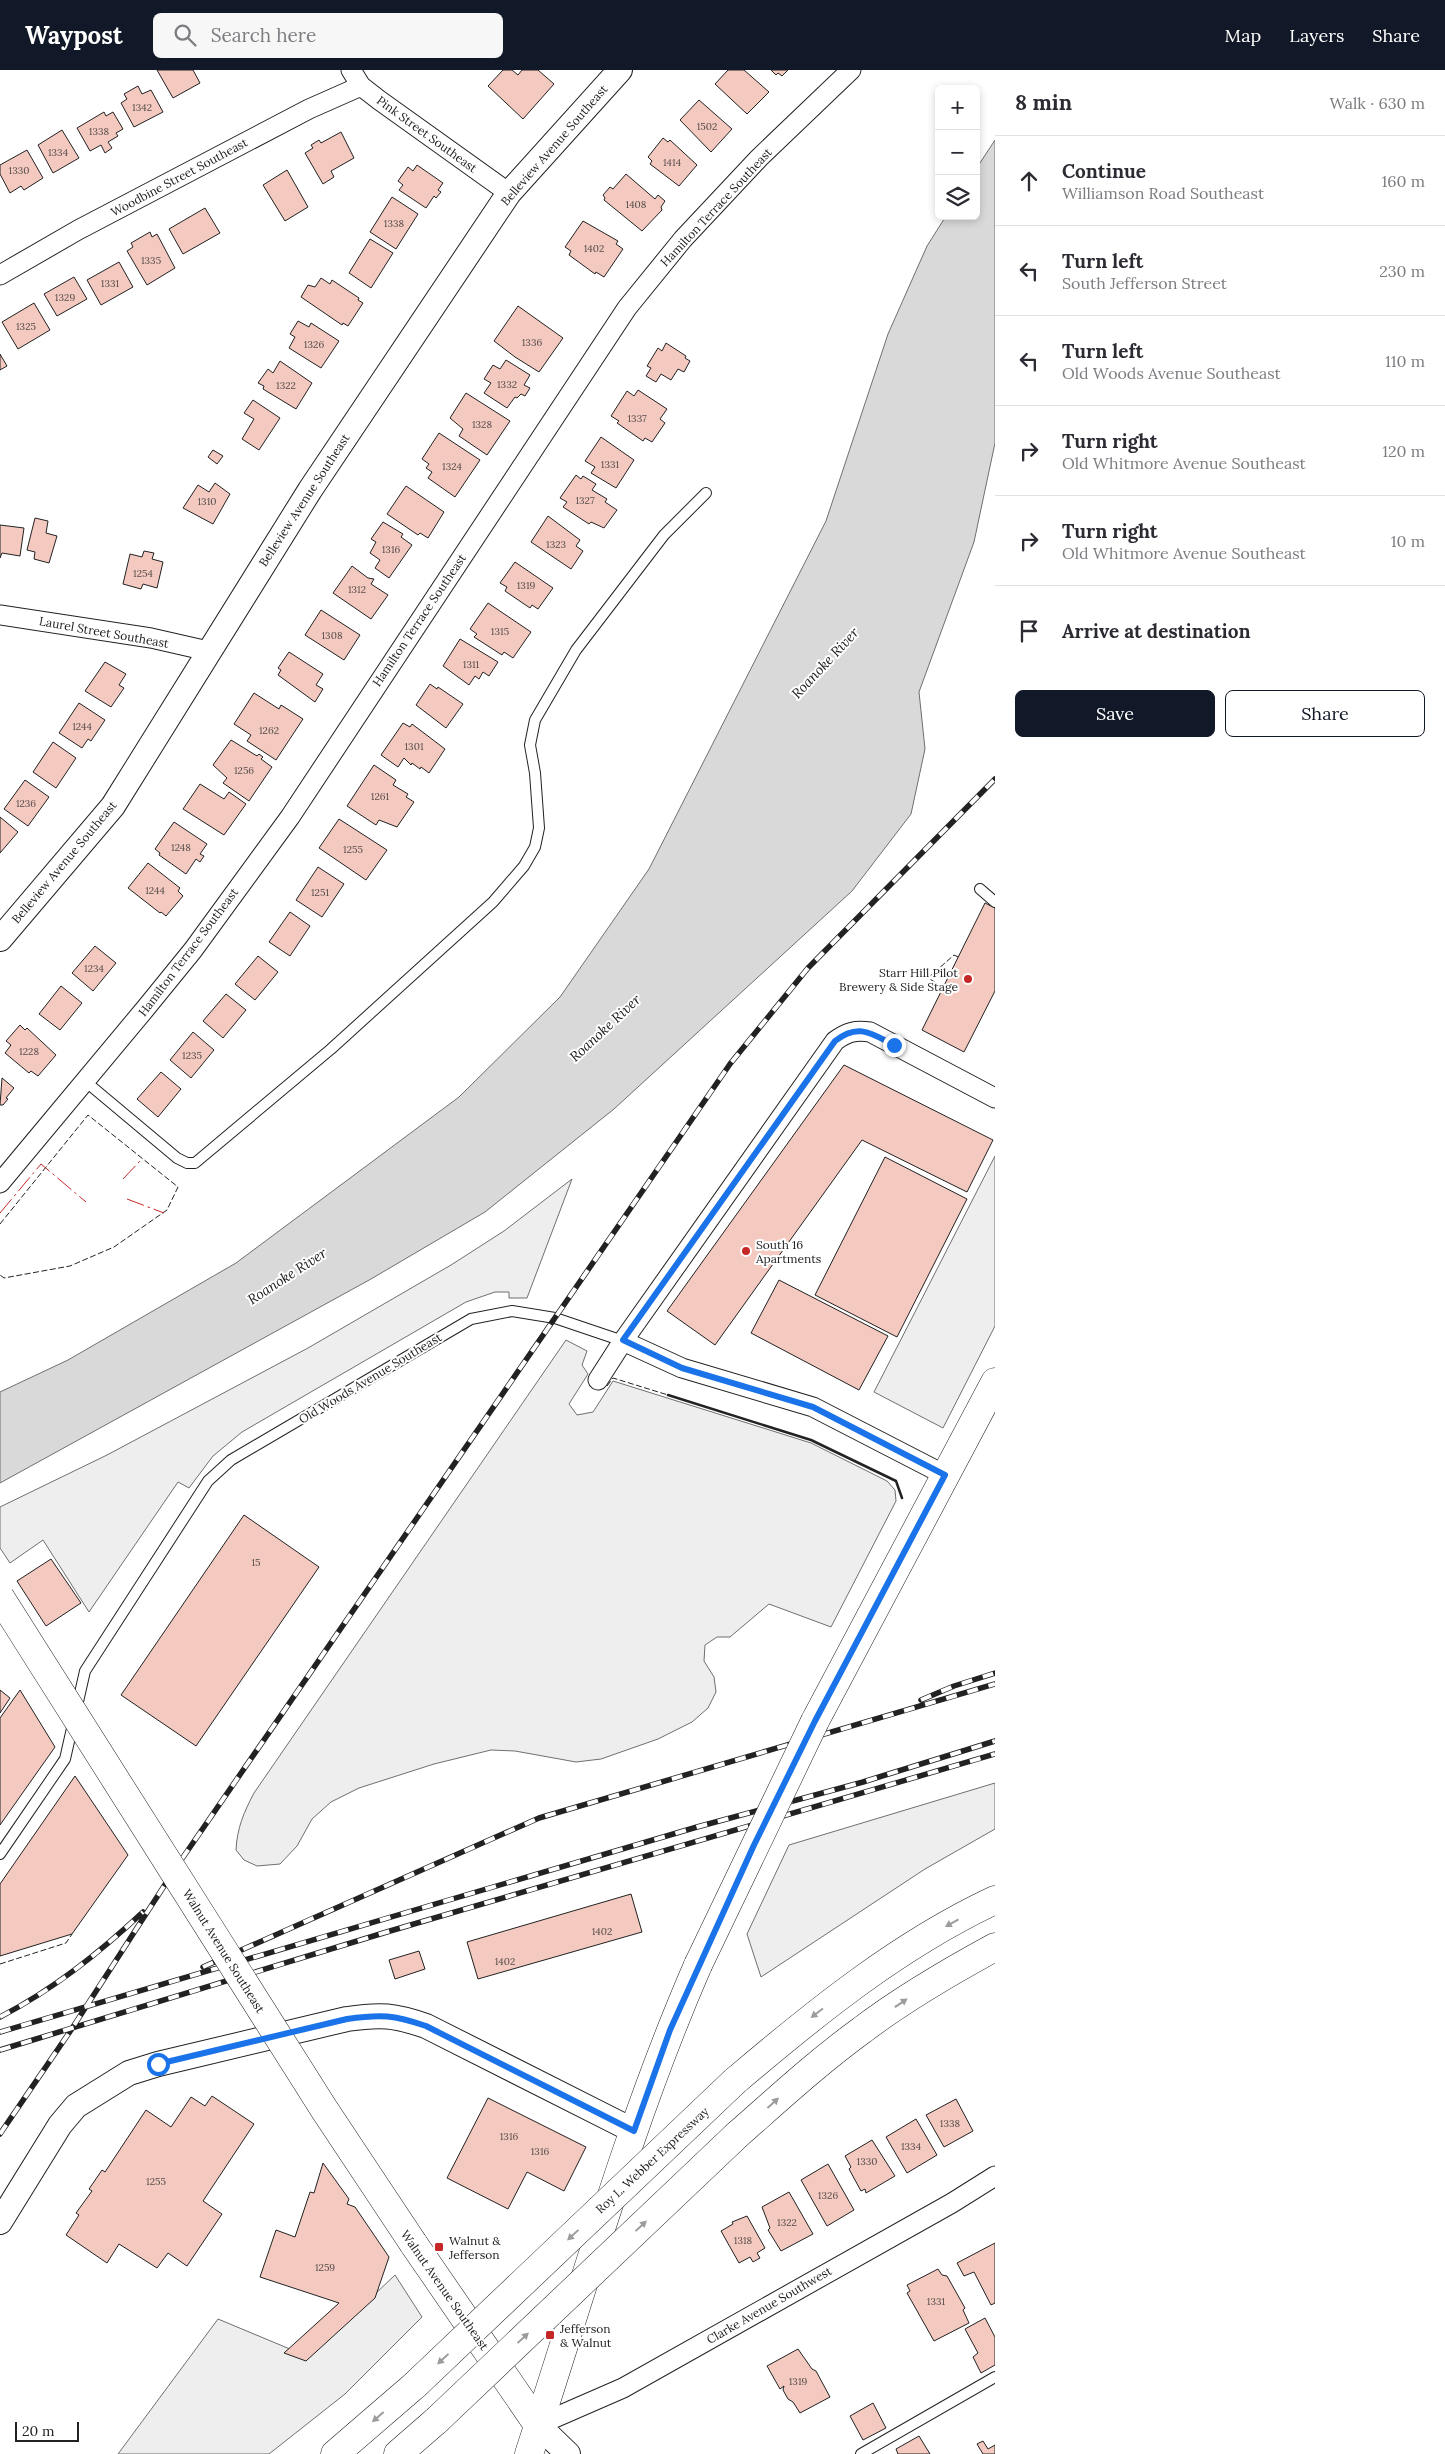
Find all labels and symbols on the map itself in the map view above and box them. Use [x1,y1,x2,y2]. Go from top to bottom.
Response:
street label: Belleview Avenue Southeast [497,81,611,208]
street label: Pink Street Southeast [374,93,480,176]
house number: 1342 [132,101,152,114]
house number: 1502 [697,120,717,133]
house number: 1338 [89,125,110,138]
street label: Woodbine Street Southeast [108,134,250,220]
street label: Hamilton Terrace Southeast [657,144,775,269]
house number: 1334 [48,146,69,159]
house number: 1414 [663,156,682,169]
house number: 1330 [9,164,30,177]
house number: 1408 [626,198,647,211]
house number: 1338 [384,217,405,230]
house number: 1402 [584,242,604,255]
house number: 1335 [141,254,161,267]
house number: 1331 [101,277,120,290]
house number: 1329 [55,291,75,304]
house number: 1325 [16,320,36,333]
house number: 1336 [522,336,542,349]
house number: 1326 [304,338,324,351]
house number: 1332 [497,378,517,391]
house number: 1322 [276,379,296,392]
house number: 1337 [627,412,647,425]
house number: 1328 [472,418,492,431]
street label: Belleview Avenue Southeast [255,431,353,569]
house number: 1331 [601,458,620,471]
house number: 1324 [442,460,462,473]
house number: 1327 [575,494,595,507]
house number: 1310 [197,495,217,508]
house number: 1323 [546,538,566,551]
house number: 1316 [382,543,401,556]
street label: Hamilton Terrace Southeast [369,551,469,689]
house number: 1254 [133,567,154,580]
house number: 1319 [517,579,536,592]
house number: 1312 [348,583,366,596]
street label: Laurel Street Southeast [38,613,170,651]
water label: Roanoke River [787,623,863,702]
house number: 1315 [491,625,509,638]
house number: 1308 [321,629,343,642]
house number: 1311 [463,658,480,671]
house number: 1244 [72,720,92,733]
house number: 1262 [259,724,279,737]
house number: 1301 [404,740,424,753]
house number: 1256 [234,764,254,777]
house number: 1261 [371,790,390,803]
street label: Belleview Avenue Southeast [8,797,120,926]
house number: 1236 [16,797,36,810]
house number: 1248 [171,841,191,854]
house number: 1255 [343,843,363,856]
house number: 1244 [145,884,165,897]
street label: Hamilton Terrace Southeast [135,885,241,1019]
house number: 1251 [311,886,329,899]
house number: 1234 [84,962,105,975]
place label: Starr Hill Pilot Brewery & Side Stage [839,965,958,994]
marker: Starr Hill Pilot Brewery & Side Stage [962,973,974,985]
water label: Roanoke River [566,990,645,1066]
route end [883,1034,906,1057]
house number: 1228 [19,1045,39,1058]
house number: 1235 [182,1049,202,1062]
place label: South 16 Apartments [755,1237,822,1266]
water label: Roanoke River [244,1243,331,1308]
marker: South 16 Apartments [740,1245,752,1257]
street label: Old Woods Avenue Southeast [296,1329,444,1427]
house number: 15 [251,1556,261,1569]
street label: Walnut Avenue Southeast [180,1886,268,2016]
one-way arrow [945,1919,959,1927]
house number: 1402 [592,1925,612,1938]
house number: 1402 [495,1955,515,1968]
one-way arrow [895,1998,908,2008]
one-way arrow [811,2008,824,2019]
route start [147,2053,170,2076]
one-way arrow [767,2097,779,2109]
street label: Roy L. Webber Expressway [592,2103,712,2216]
house number: 1338 [940,2117,961,2130]
house number: 1316 [500,2130,519,2143]
house number: 1334 [901,2140,922,2153]
house number: 1316 [531,2145,550,2158]
house number: 1330 [857,2155,878,2168]
house number: 1255 [146,2175,166,2188]
house number: 1326 [818,2189,838,2202]
house number: 1322 [777,2216,797,2229]
one-way arrow [635,2220,647,2232]
street label: Walnut Avenue Southeast [398,2227,492,2353]
one-way arrow [567,2229,579,2241]
place label: Walnut & Jefferson [448,2233,501,2262]
house number: 1318 [734,2234,753,2247]
marker: Walnut & Jefferson [433,2241,445,2253]
house number: 1259 [315,2261,335,2274]
street label: Clarke Avenue Southwest [704,2263,834,2347]
house number: 1331 [927,2295,946,2308]
place label: Jefferson & Walnut [559,2321,612,2350]
marker: Jefferson & Walnut [544,2329,556,2341]
one-way arrow [517,2332,529,2344]
one-way arrow [437,2353,449,2365]
house number: 1319 [789,2375,808,2388]
one-way arrow [372,2411,385,2422]
scale bar [15,2419,79,2442]

